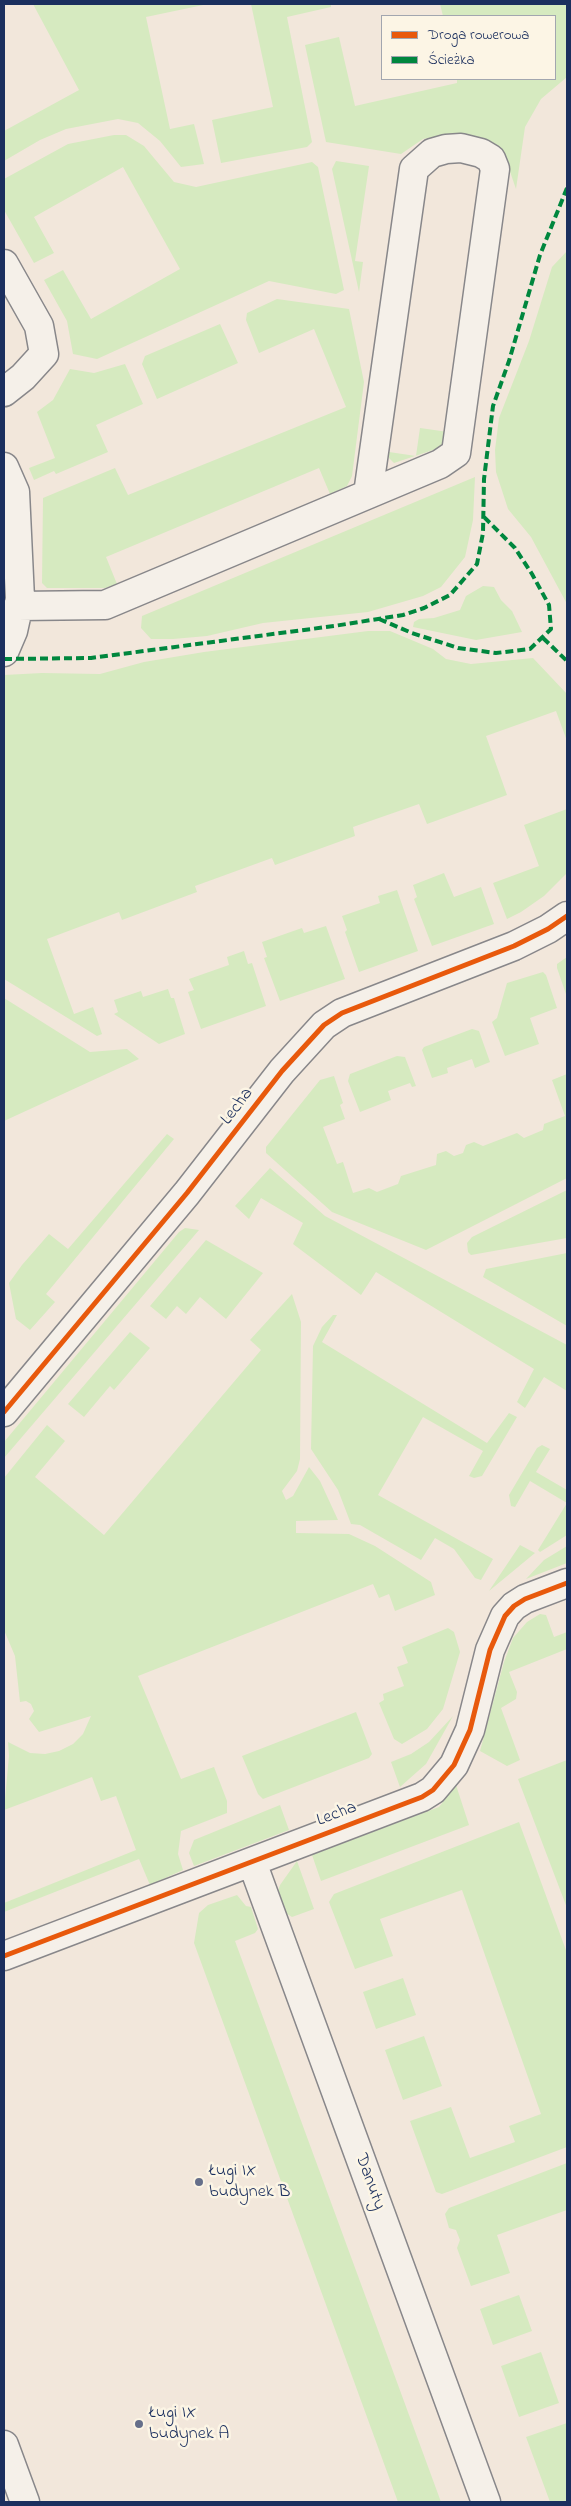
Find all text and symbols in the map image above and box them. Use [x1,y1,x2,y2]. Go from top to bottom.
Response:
legend [381,15,556,80]
text: Droga rowerowa [428,24,529,46]
text: Ścieżka [428,49,475,71]
street label: Lecha [217,1084,259,1130]
street label: Lecha [314,1798,360,1832]
street label: Danuty [349,2151,389,2213]
place label: Ługi IX budynek B [209,2161,290,2204]
marker: Ługi IX budynek B [193,2176,205,2188]
place label: Ługi IX budynek A [149,2403,229,2446]
marker: Ługi IX budynek A [133,2418,145,2430]

